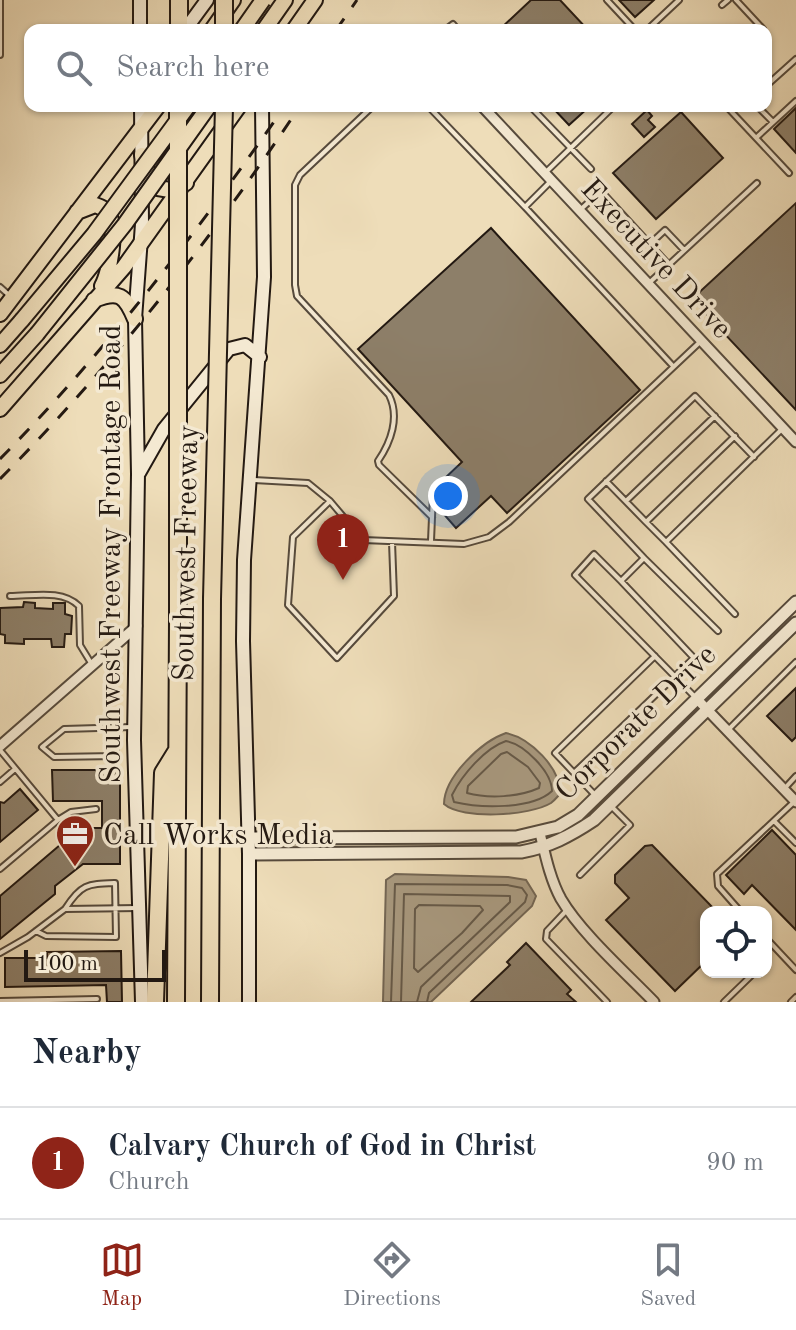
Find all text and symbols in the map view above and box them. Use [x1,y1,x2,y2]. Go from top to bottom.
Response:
search box [24,24,772,112]
icon: search [52,46,96,90]
text: Search here [116,53,270,83]
street label: Executive Drive [574,174,737,345]
street label: Southwest Freeway Frontage Road [97,324,127,784]
street label: Southwest Freeway [170,424,204,682]
your location [428,476,468,516]
pin: 1 [317,514,369,580]
street label: Corporate Drive [551,640,722,807]
office icon: Call Works Media [54,813,96,868]
place label: Call Works Media [103,821,334,851]
map controls [700,906,772,978]
button: locate [700,906,772,978]
scale bar [24,946,166,982]
text: 100 m [36,953,98,975]
text: Nearby [32,1037,142,1071]
text: Calvary Church of God in Christ [108,1132,536,1162]
text: 1 [50,1150,66,1176]
text: 90 m [706,1150,764,1176]
text: Church [108,1169,190,1195]
tab: Map [100,1238,144,1313]
tab: Directions [343,1238,441,1313]
tab: Saved [640,1238,696,1313]

